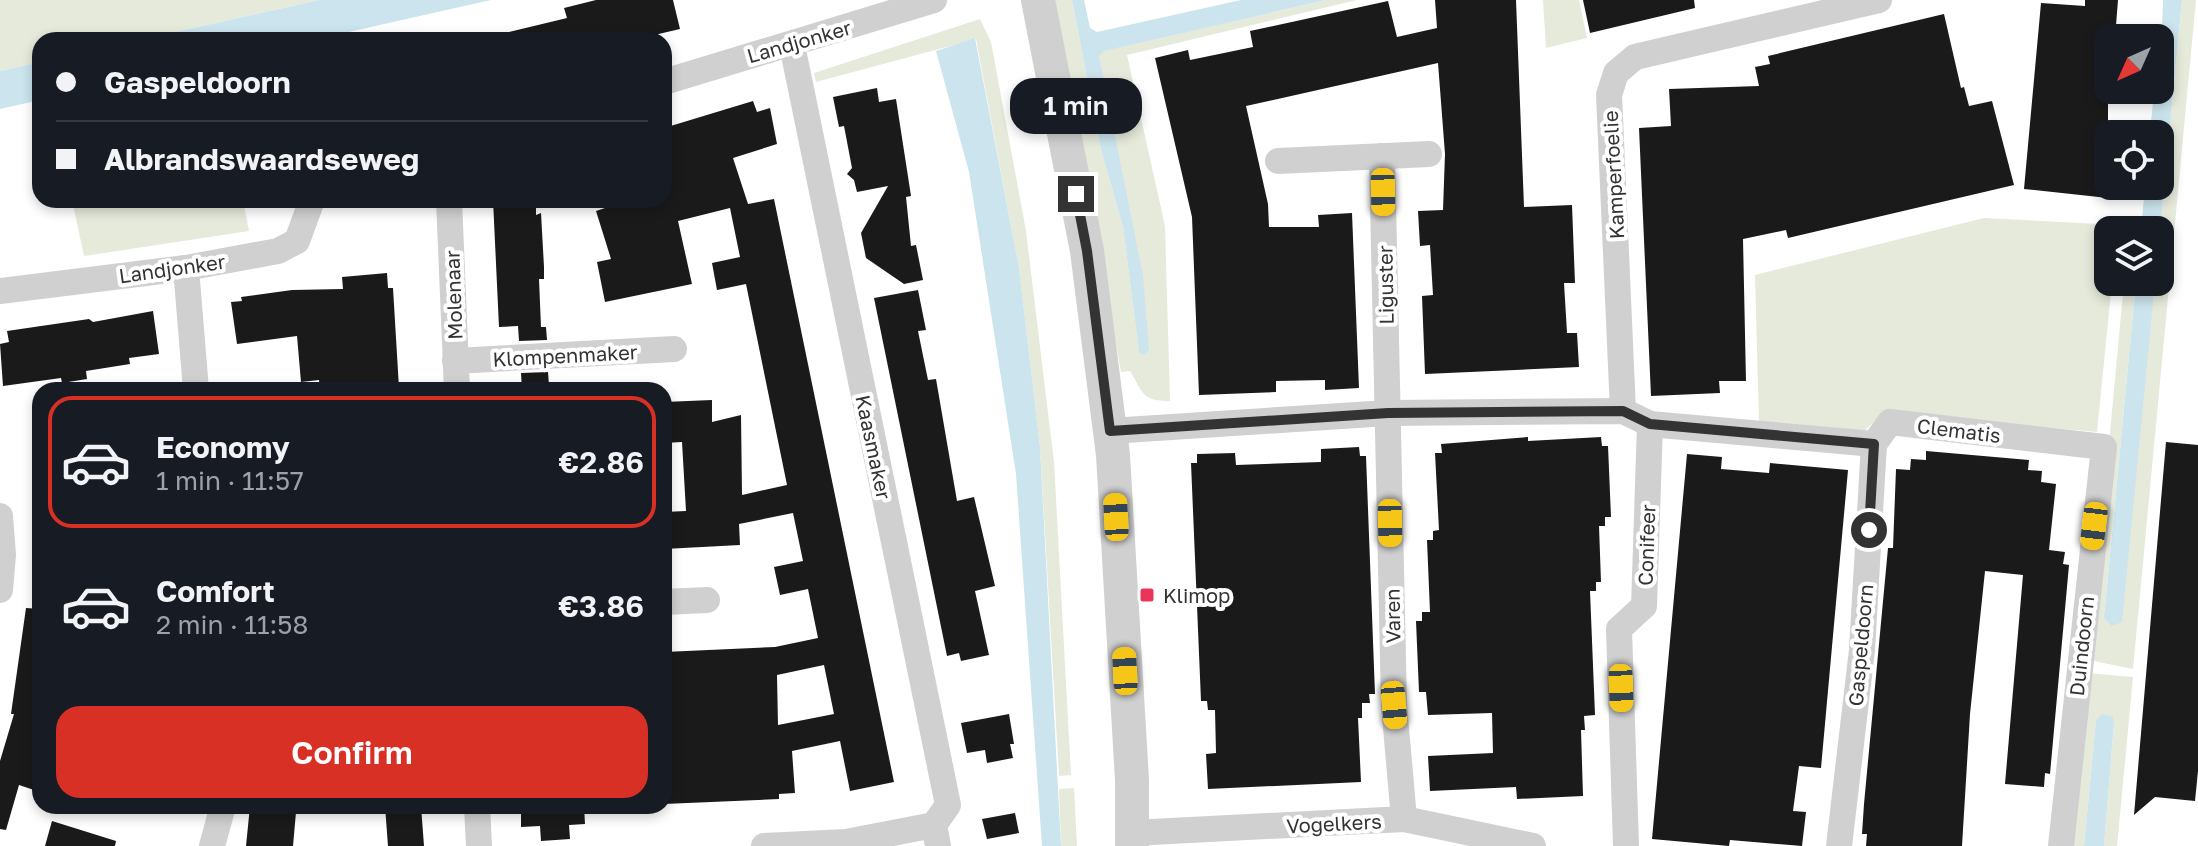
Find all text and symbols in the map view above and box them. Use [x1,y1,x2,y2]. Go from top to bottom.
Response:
street label: Landjonker [744,15,854,67]
north arrow [2094,24,2174,104]
map controls [2094,24,2174,296]
text: Gaspeldoorn [104,64,291,100]
callout: 1 min [1010,78,1142,134]
text: 1 min [1043,90,1109,121]
street label: Kamperfoelie [1598,110,1628,240]
button: locate [2094,120,2174,200]
text: Albrandswaardseweg [104,141,419,177]
car [1371,168,1395,216]
route end [1058,176,1094,212]
button: layers [2094,216,2174,296]
street label: Liguster [1372,245,1398,325]
street label: Landjonker [117,249,227,287]
street label: Molenaar [439,250,467,340]
street label: Klompenmaker [492,339,638,371]
street label: Kaasmaker [851,393,897,502]
street label: Clematis [1916,413,2002,447]
icon: car [60,426,132,498]
text: Economy [156,429,290,465]
text: €2.86 [558,444,644,480]
text: 1 min · 11:57 [156,465,304,496]
car [1103,492,1129,542]
car [1378,499,1402,547]
car [2079,501,2109,551]
street label: Conifeer [1633,504,1659,586]
route start [1851,512,1887,548]
icon: car [60,570,132,642]
text: Comfort [156,573,275,609]
place label: Klimop [1163,583,1230,607]
street label: Gaspeldoorn [1843,583,1877,707]
marker: Klimop [1138,586,1156,604]
text: €3.86 [558,588,644,624]
street label: Varen [1380,588,1404,644]
street label: Duindoorn [2064,595,2098,697]
text: 2 min · 11:58 [156,609,308,640]
car [1112,646,1138,696]
car [1608,664,1634,712]
car [1380,680,1408,730]
button: Confirm [56,706,648,798]
street label: Vogelkers [1286,809,1382,837]

